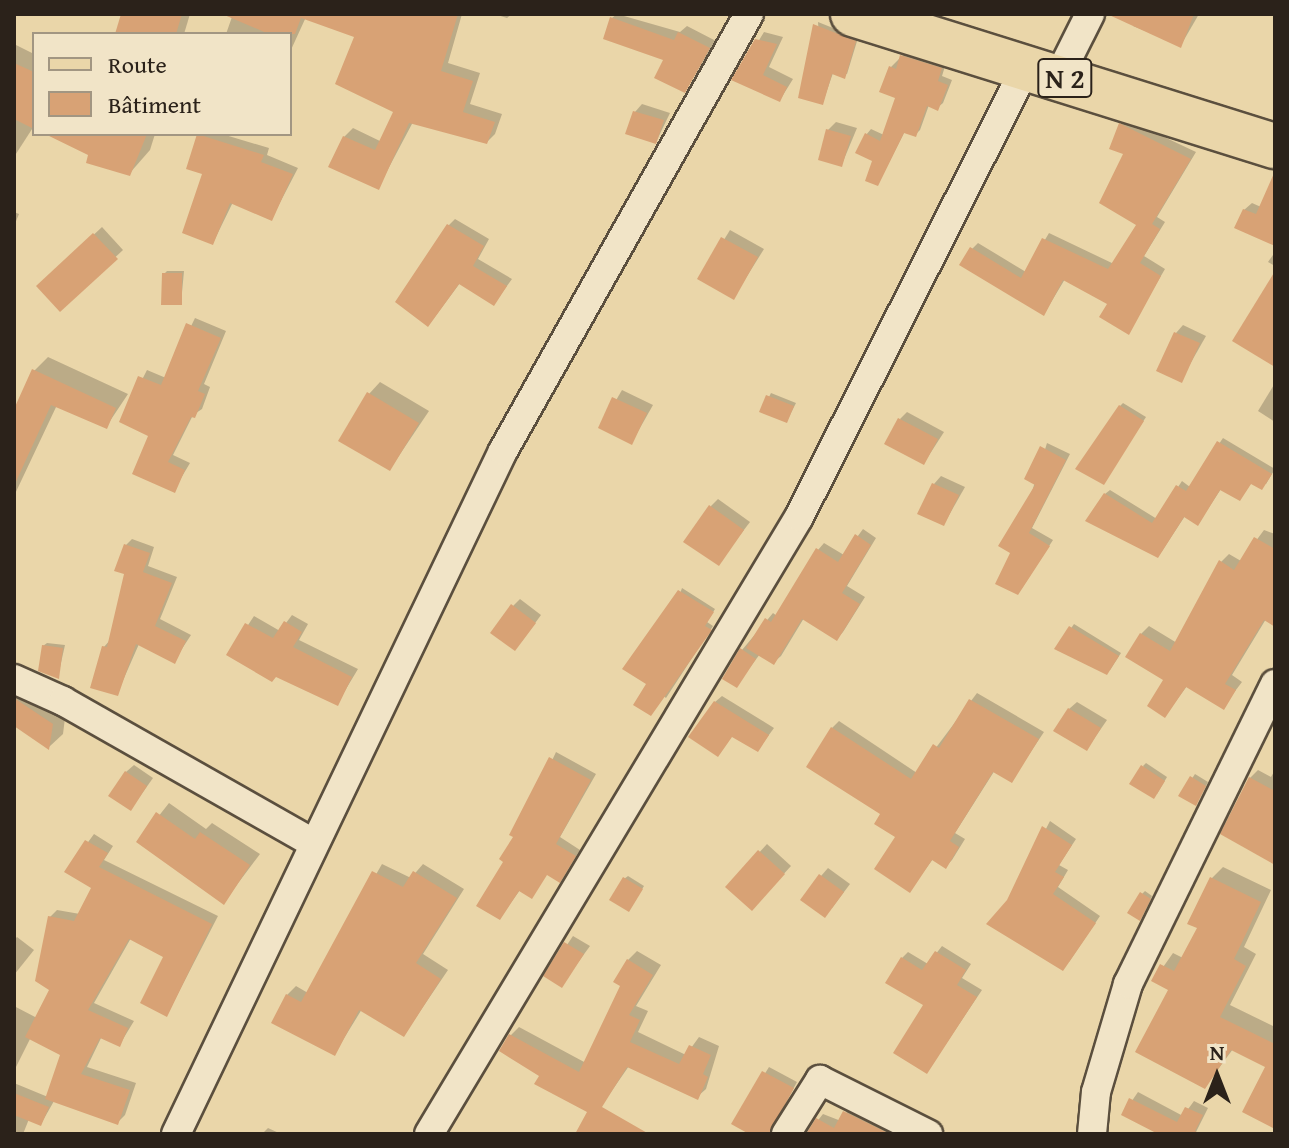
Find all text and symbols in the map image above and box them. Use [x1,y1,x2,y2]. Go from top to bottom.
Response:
legend [32,32,292,136]
text: Route [108,47,167,82]
road number: N 2 [1037,54,1093,102]
text: Bâtiment [108,87,201,122]
north arrow [1177,1036,1257,1116]
text: N [1210,1036,1224,1068]

